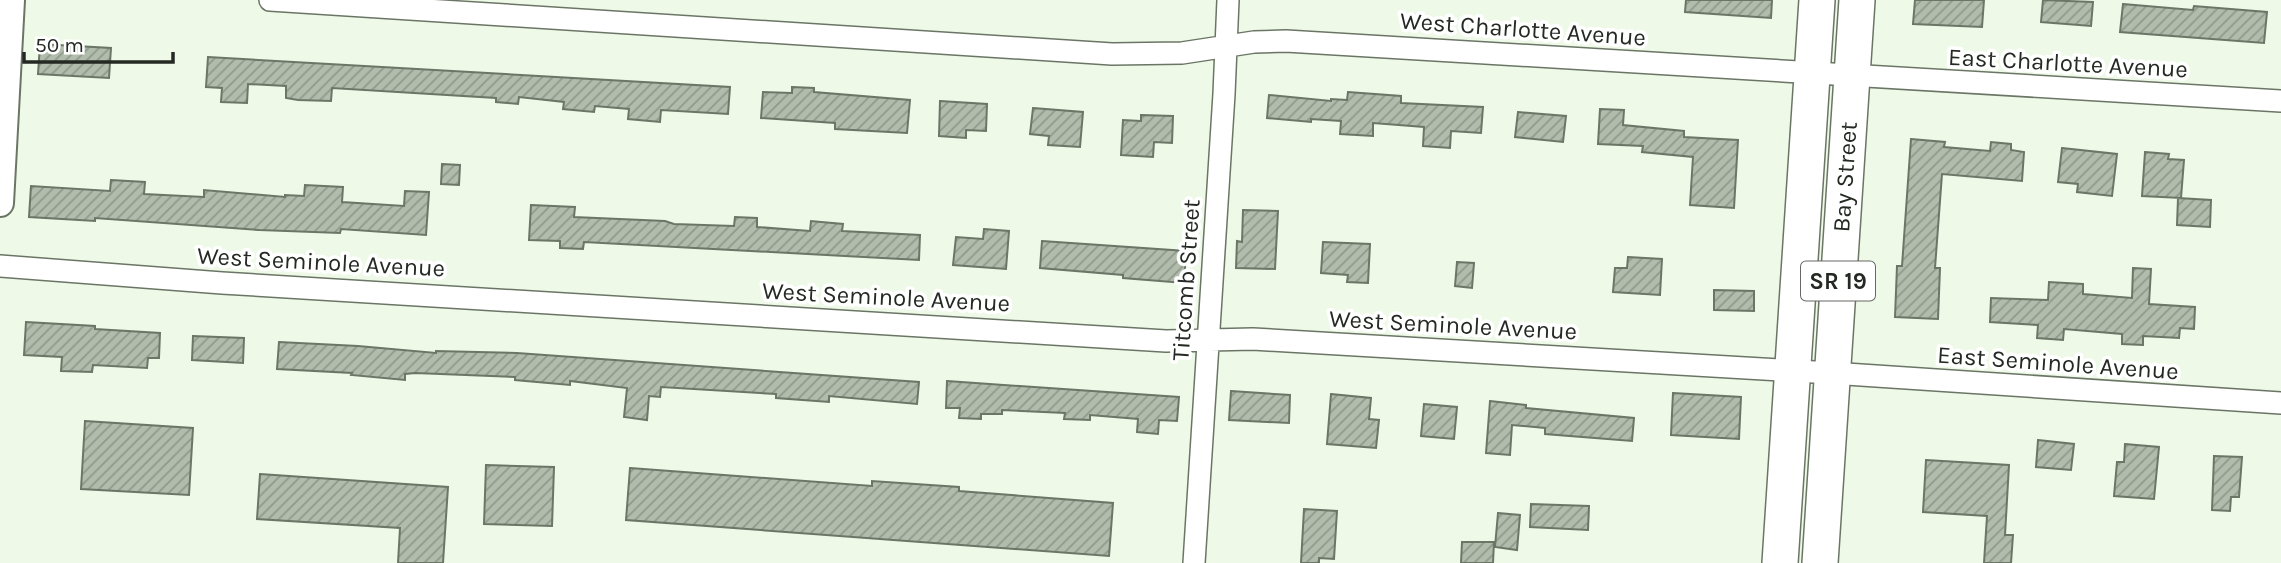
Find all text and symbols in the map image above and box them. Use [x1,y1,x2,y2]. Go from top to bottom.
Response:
street label: West Charlotte Avenue [1399,6,1647,52]
scale bar [24,21,173,65]
text: 50 m [35,33,84,57]
street label: East Charlotte Avenue [1947,43,2189,83]
street label: Bay Street [1827,121,1863,233]
street label: Titcomb Street [1166,198,1206,362]
street label: West Seminole Avenue [196,242,446,282]
road number: SR 19 [1801,262,1875,300]
street label: West Seminole Avenue [761,277,1011,317]
street label: West Seminole Avenue [1328,305,1578,345]
street label: East Seminole Avenue [1936,341,2180,385]

